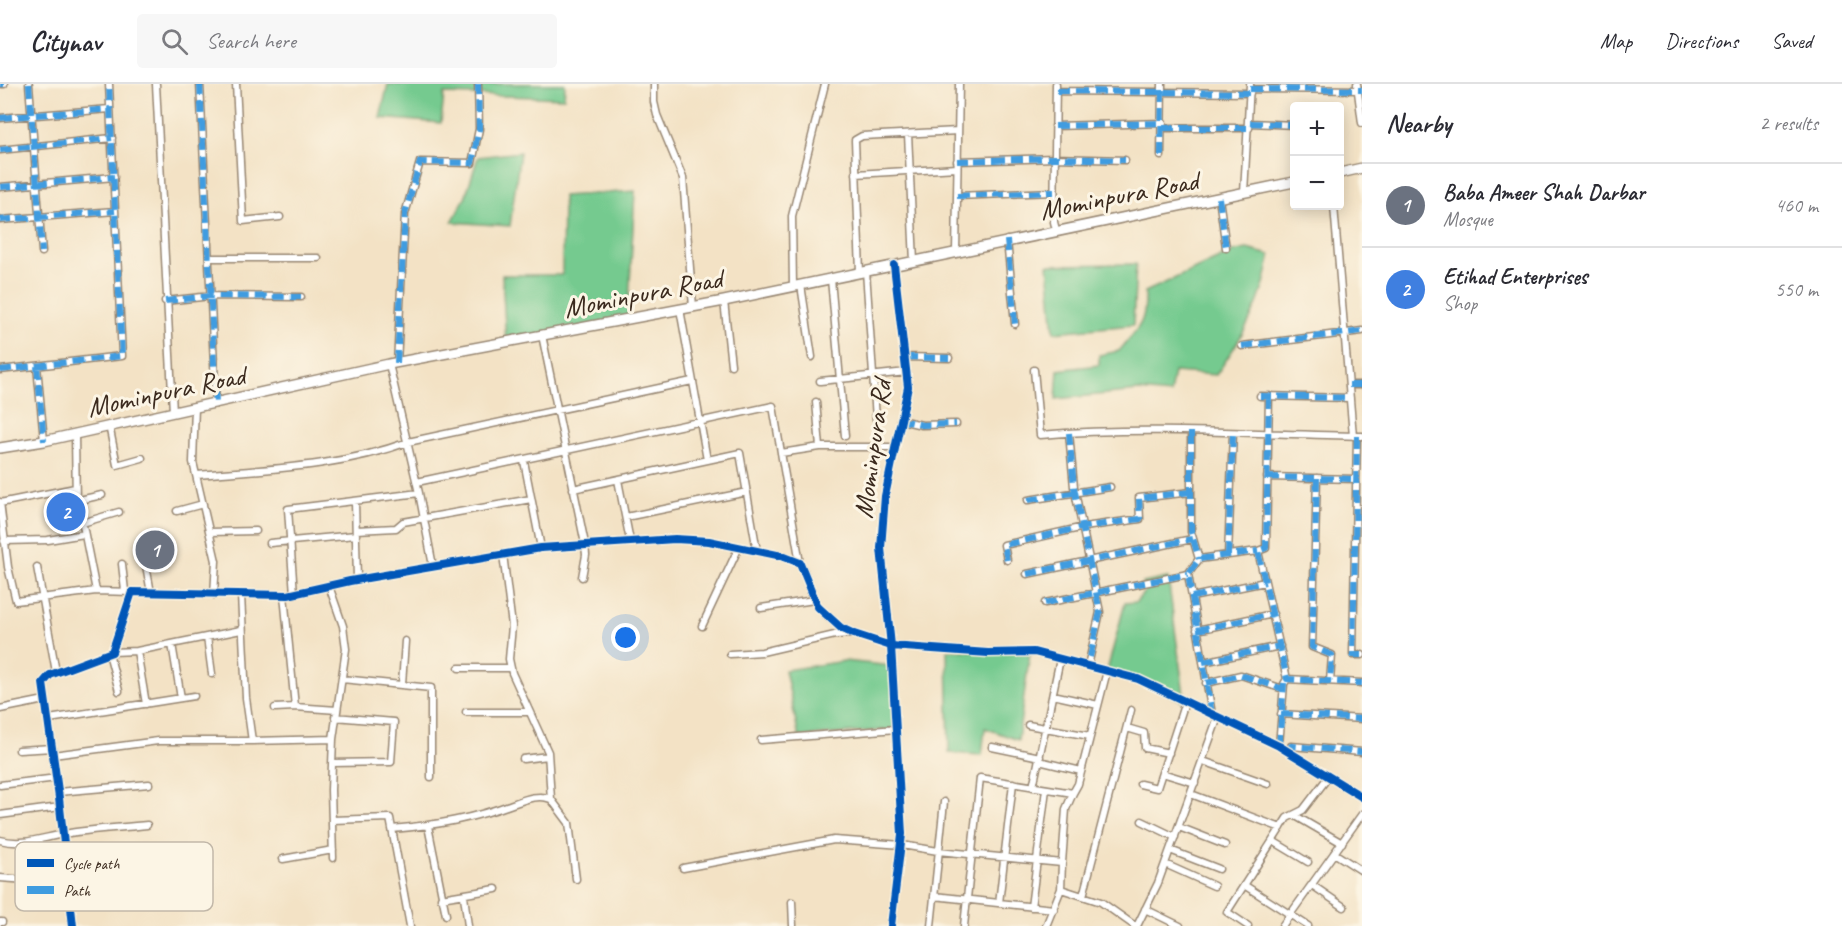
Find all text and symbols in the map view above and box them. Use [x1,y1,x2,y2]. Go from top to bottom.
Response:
search box [137,14,557,68]
text: Citynav [30,24,101,59]
icon: search [158,25,191,58]
text: Search here [206,27,296,55]
text: Map [1600,28,1632,54]
text: Directions [1665,28,1738,54]
text: Saved [1771,28,1812,54]
map controls [1290,102,1344,210]
button: + [1290,102,1344,156]
text: Nearby [1386,107,1451,140]
text: 2 results [1759,111,1818,136]
button: − [1290,156,1344,210]
street label: Mominpura Road [1037,162,1205,227]
text: Baba Ameer Shah Darbar [1443,179,1645,207]
text: 1 [1401,193,1410,218]
text: 460 m [1775,193,1818,218]
text: Mosque [1443,207,1493,232]
street label: Mominpura Road [561,260,729,325]
text: Etihad Enterprises [1443,263,1588,291]
text: 2 [1401,277,1410,302]
text: 550 m [1775,277,1818,302]
text: Shop [1443,291,1477,316]
street label: Mominpura Road [84,356,252,425]
street label: Mominpura Rd [845,374,900,520]
pin: 2 [46,490,86,534]
pin: 1 [136,528,174,572]
your location [611,623,640,652]
legend [15,842,213,911]
text: Cycle path [64,854,120,874]
text: Path [64,881,91,901]

